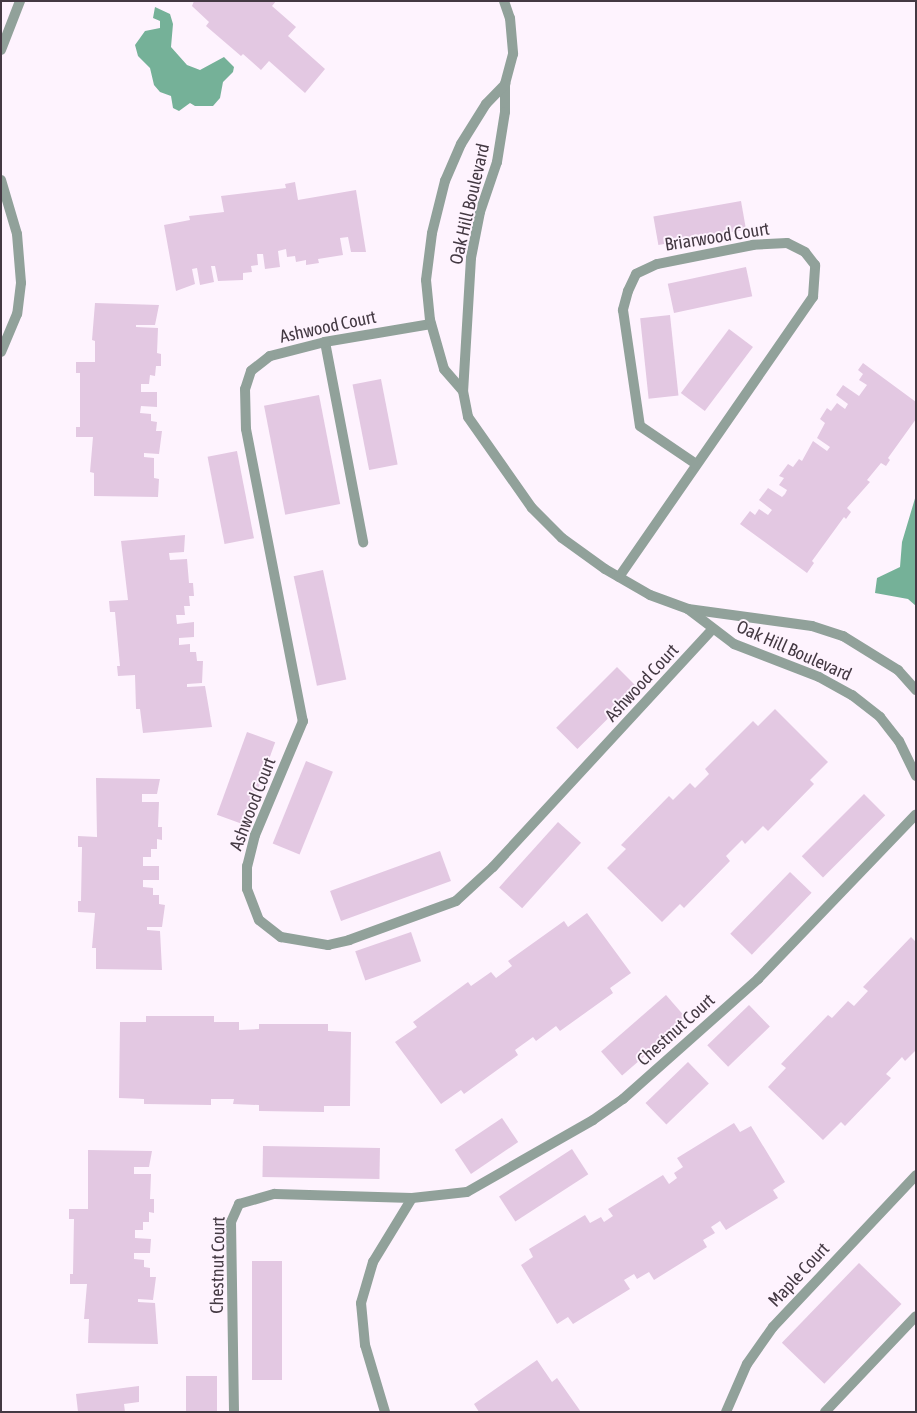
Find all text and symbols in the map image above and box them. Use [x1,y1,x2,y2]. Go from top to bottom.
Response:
street label: Oak Hill Boulevard [446,141,494,267]
street label: Briarwood Court [663,218,771,256]
street label: Ashwood Court [278,306,378,348]
street label: Oak Hill Boulevard [733,616,855,686]
street label: Ashwood Court [601,640,683,726]
street label: Ashwood Court [225,754,281,854]
street label: Chestnut Court [633,989,719,1071]
street label: Chestnut Court [206,1216,230,1314]
street label: Maple Court [764,1238,834,1312]

